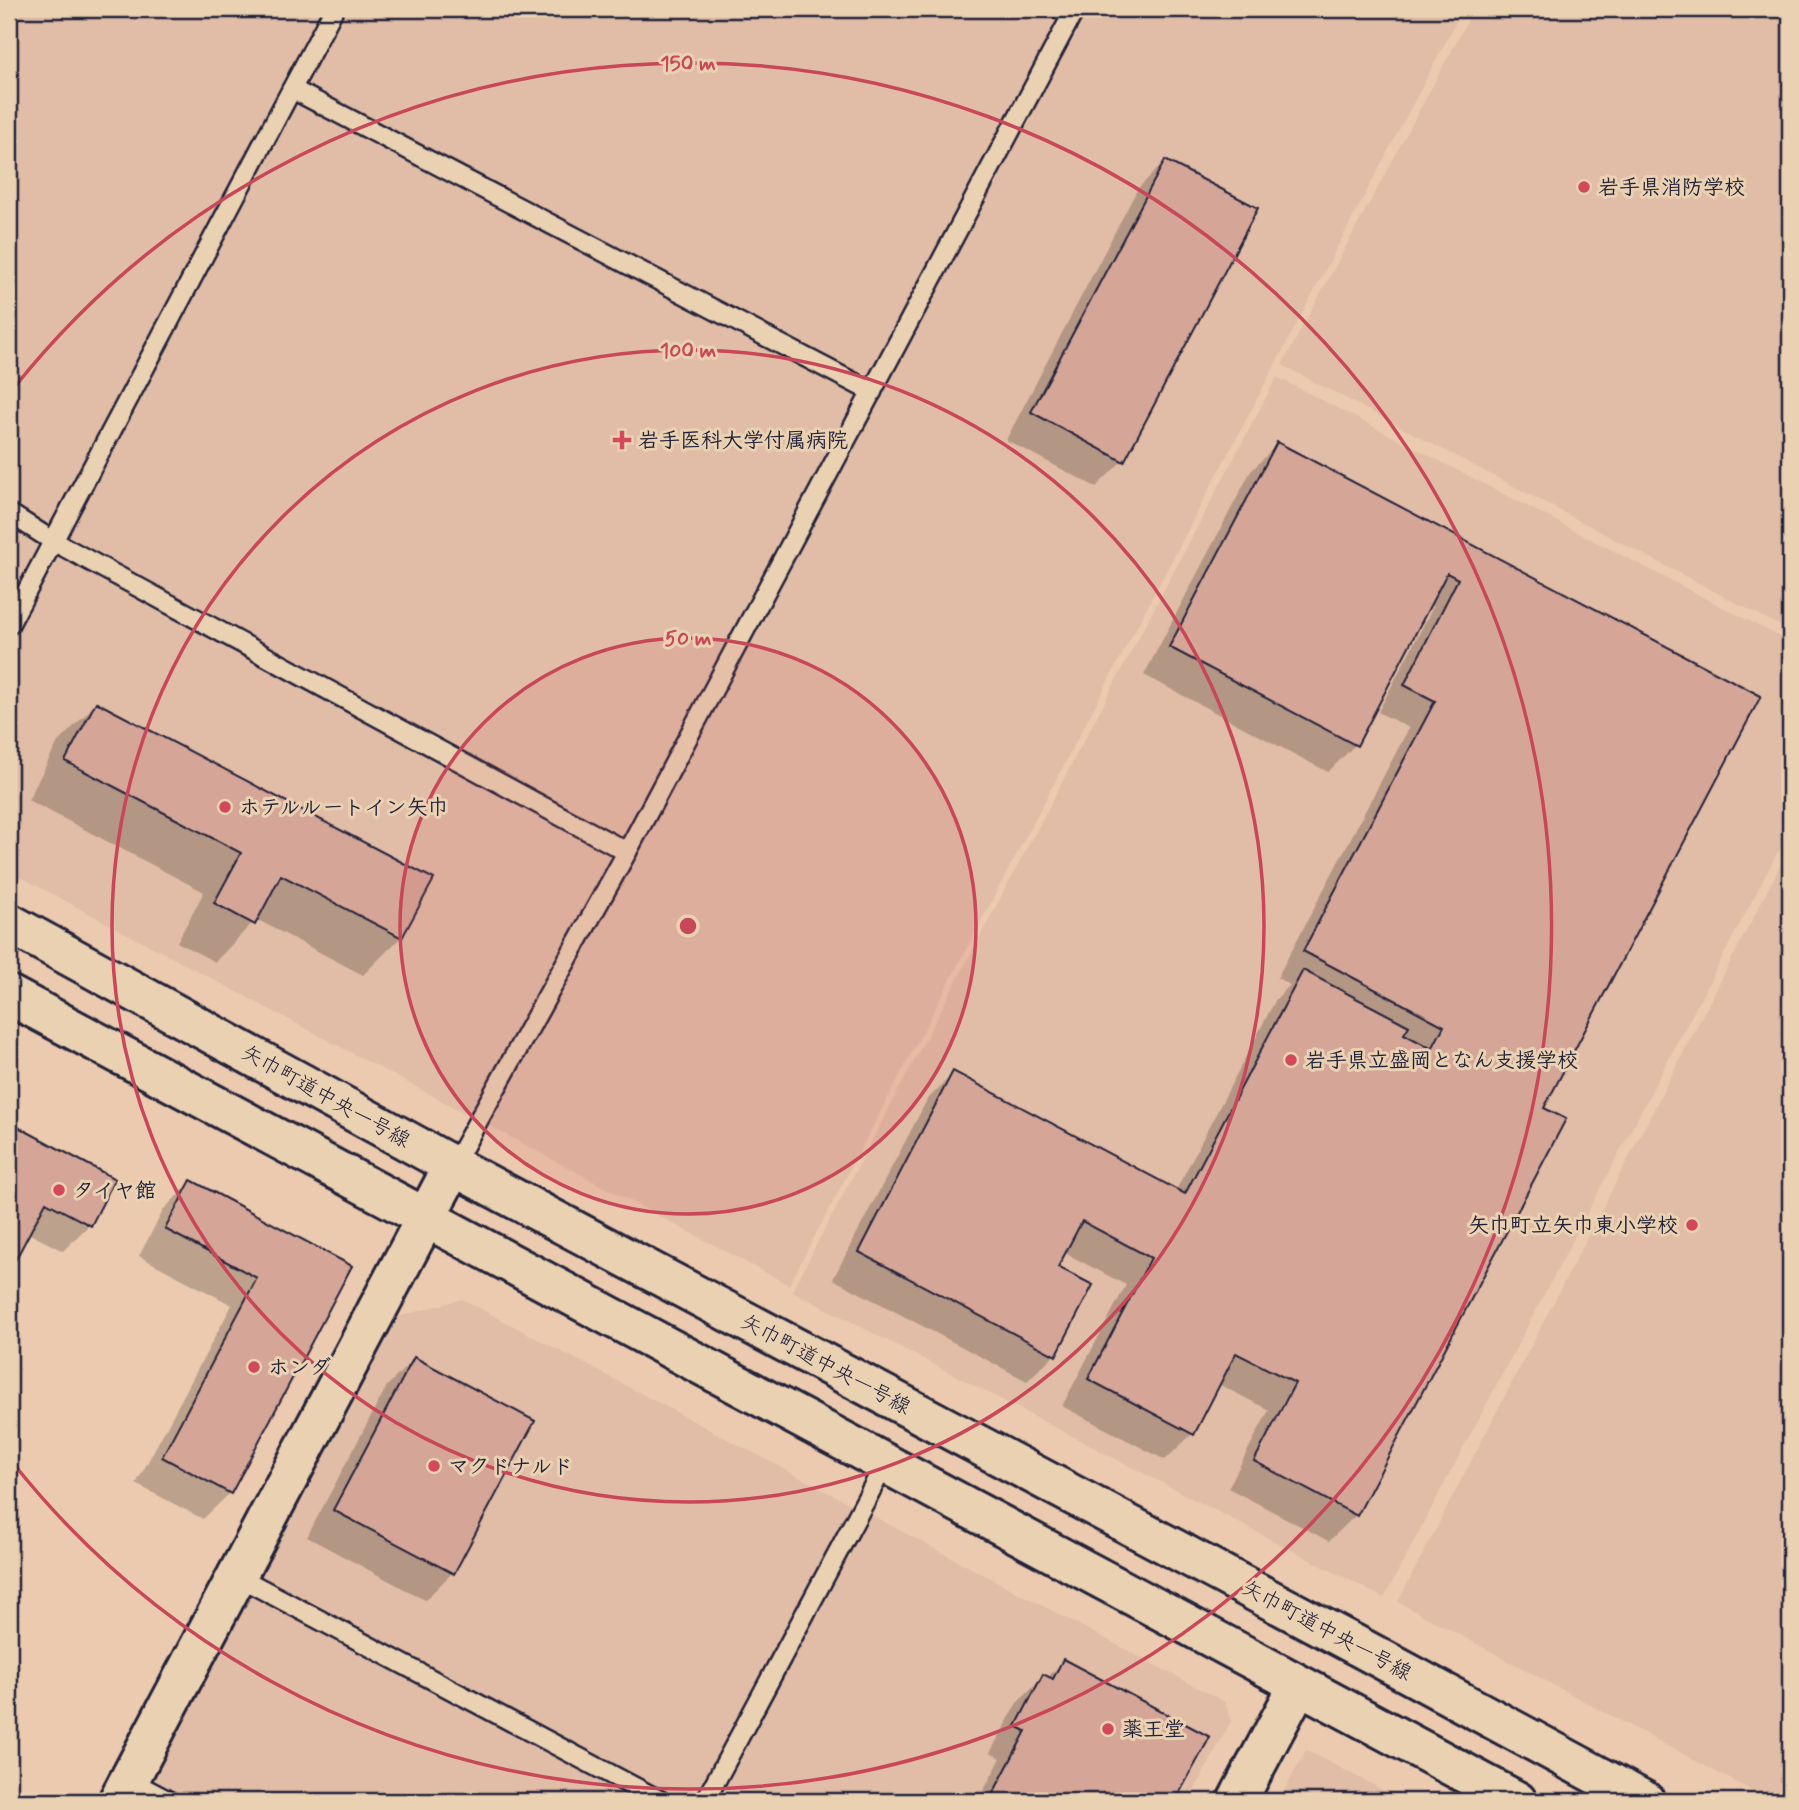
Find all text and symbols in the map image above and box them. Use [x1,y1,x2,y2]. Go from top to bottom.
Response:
text: 150 m [660,50,716,78]
place label: 岩手県消防学校 [1598,174,1745,202]
marker: 岩手県消防学校 [1576,179,1592,195]
text: 100 m [660,337,716,365]
place label: 岩手医科大学付属病院 [638,427,848,455]
marker: 岩手医科大学付属病院 [612,430,632,450]
text: 50 m [665,625,712,653]
place label: ホテルルートイン矢巾 [239,794,449,822]
marker: ホテルルートイン矢巾 [217,799,233,815]
centre of rings [676,914,700,938]
street label: 矢巾町道中央一号線 [236,1039,415,1155]
place label: 岩手県立盛岡となん支援学校 [1305,1047,1578,1075]
marker: 岩手県立盛岡となん支援学校 [1283,1052,1299,1068]
place label: タイヤ館 [73,1177,156,1205]
marker: タイヤ館 [51,1182,67,1198]
place label: 矢巾町立矢巾東小学校 [1468,1212,1678,1240]
marker: 矢巾町立矢巾東小学校 [1684,1217,1700,1233]
street label: 矢巾町道中央一号線 [736,1308,916,1422]
place label: ホンダ [268,1354,331,1382]
marker: ホンダ [246,1359,262,1375]
place label: マクドナルド [448,1453,573,1481]
marker: マクドナルド [426,1458,442,1474]
street label: 矢巾町道中央一号線 [1237,1574,1417,1688]
place label: 薬王堂 [1122,1716,1185,1744]
marker: 薬王堂 [1100,1721,1116,1737]

